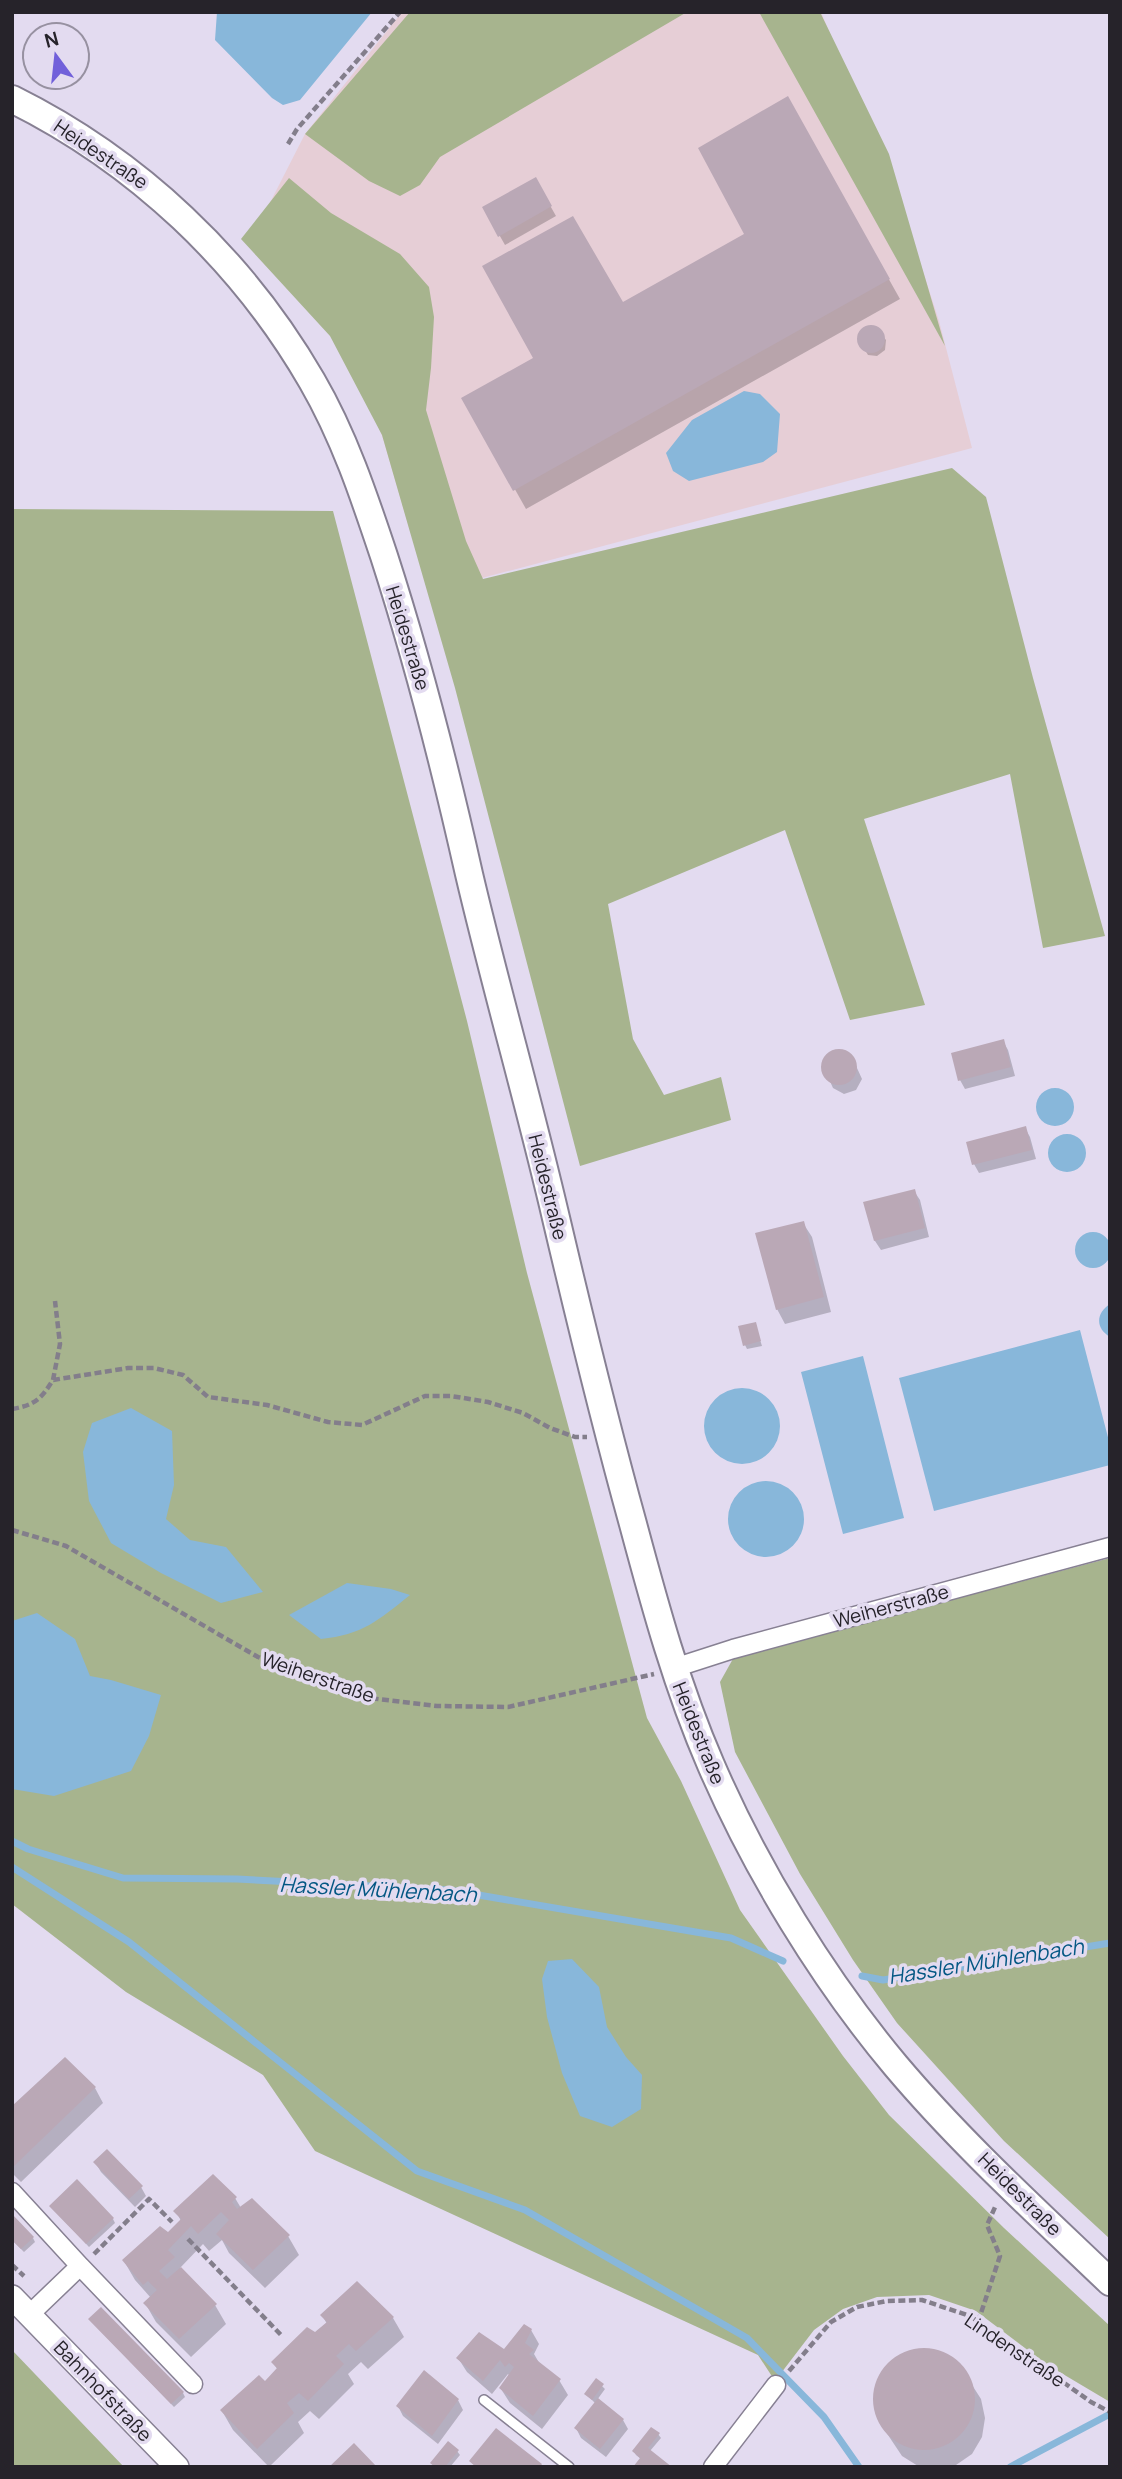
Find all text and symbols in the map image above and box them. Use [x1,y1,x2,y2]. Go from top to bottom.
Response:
north arrow [21,21,91,91]
text: N [42,25,62,54]
street label: Heidestraße [49,113,153,195]
street label: Heidestraße [380,583,436,693]
street label: Heidestraße [522,1131,574,1243]
street label: Weiherstraße [831,1578,951,1634]
street label: Weiherstraße [258,1645,378,1709]
street label: Heidestraße [667,1678,731,1788]
water label: Hassler Mühlenbach [279,1870,479,1908]
water label: Hassler Mühlenbach [886,1932,1087,1990]
street label: Heidestraße [973,2147,1067,2241]
street label: Lindenstraße [960,2307,1070,2393]
street label: Bahnhofstraße [48,2335,158,2447]

